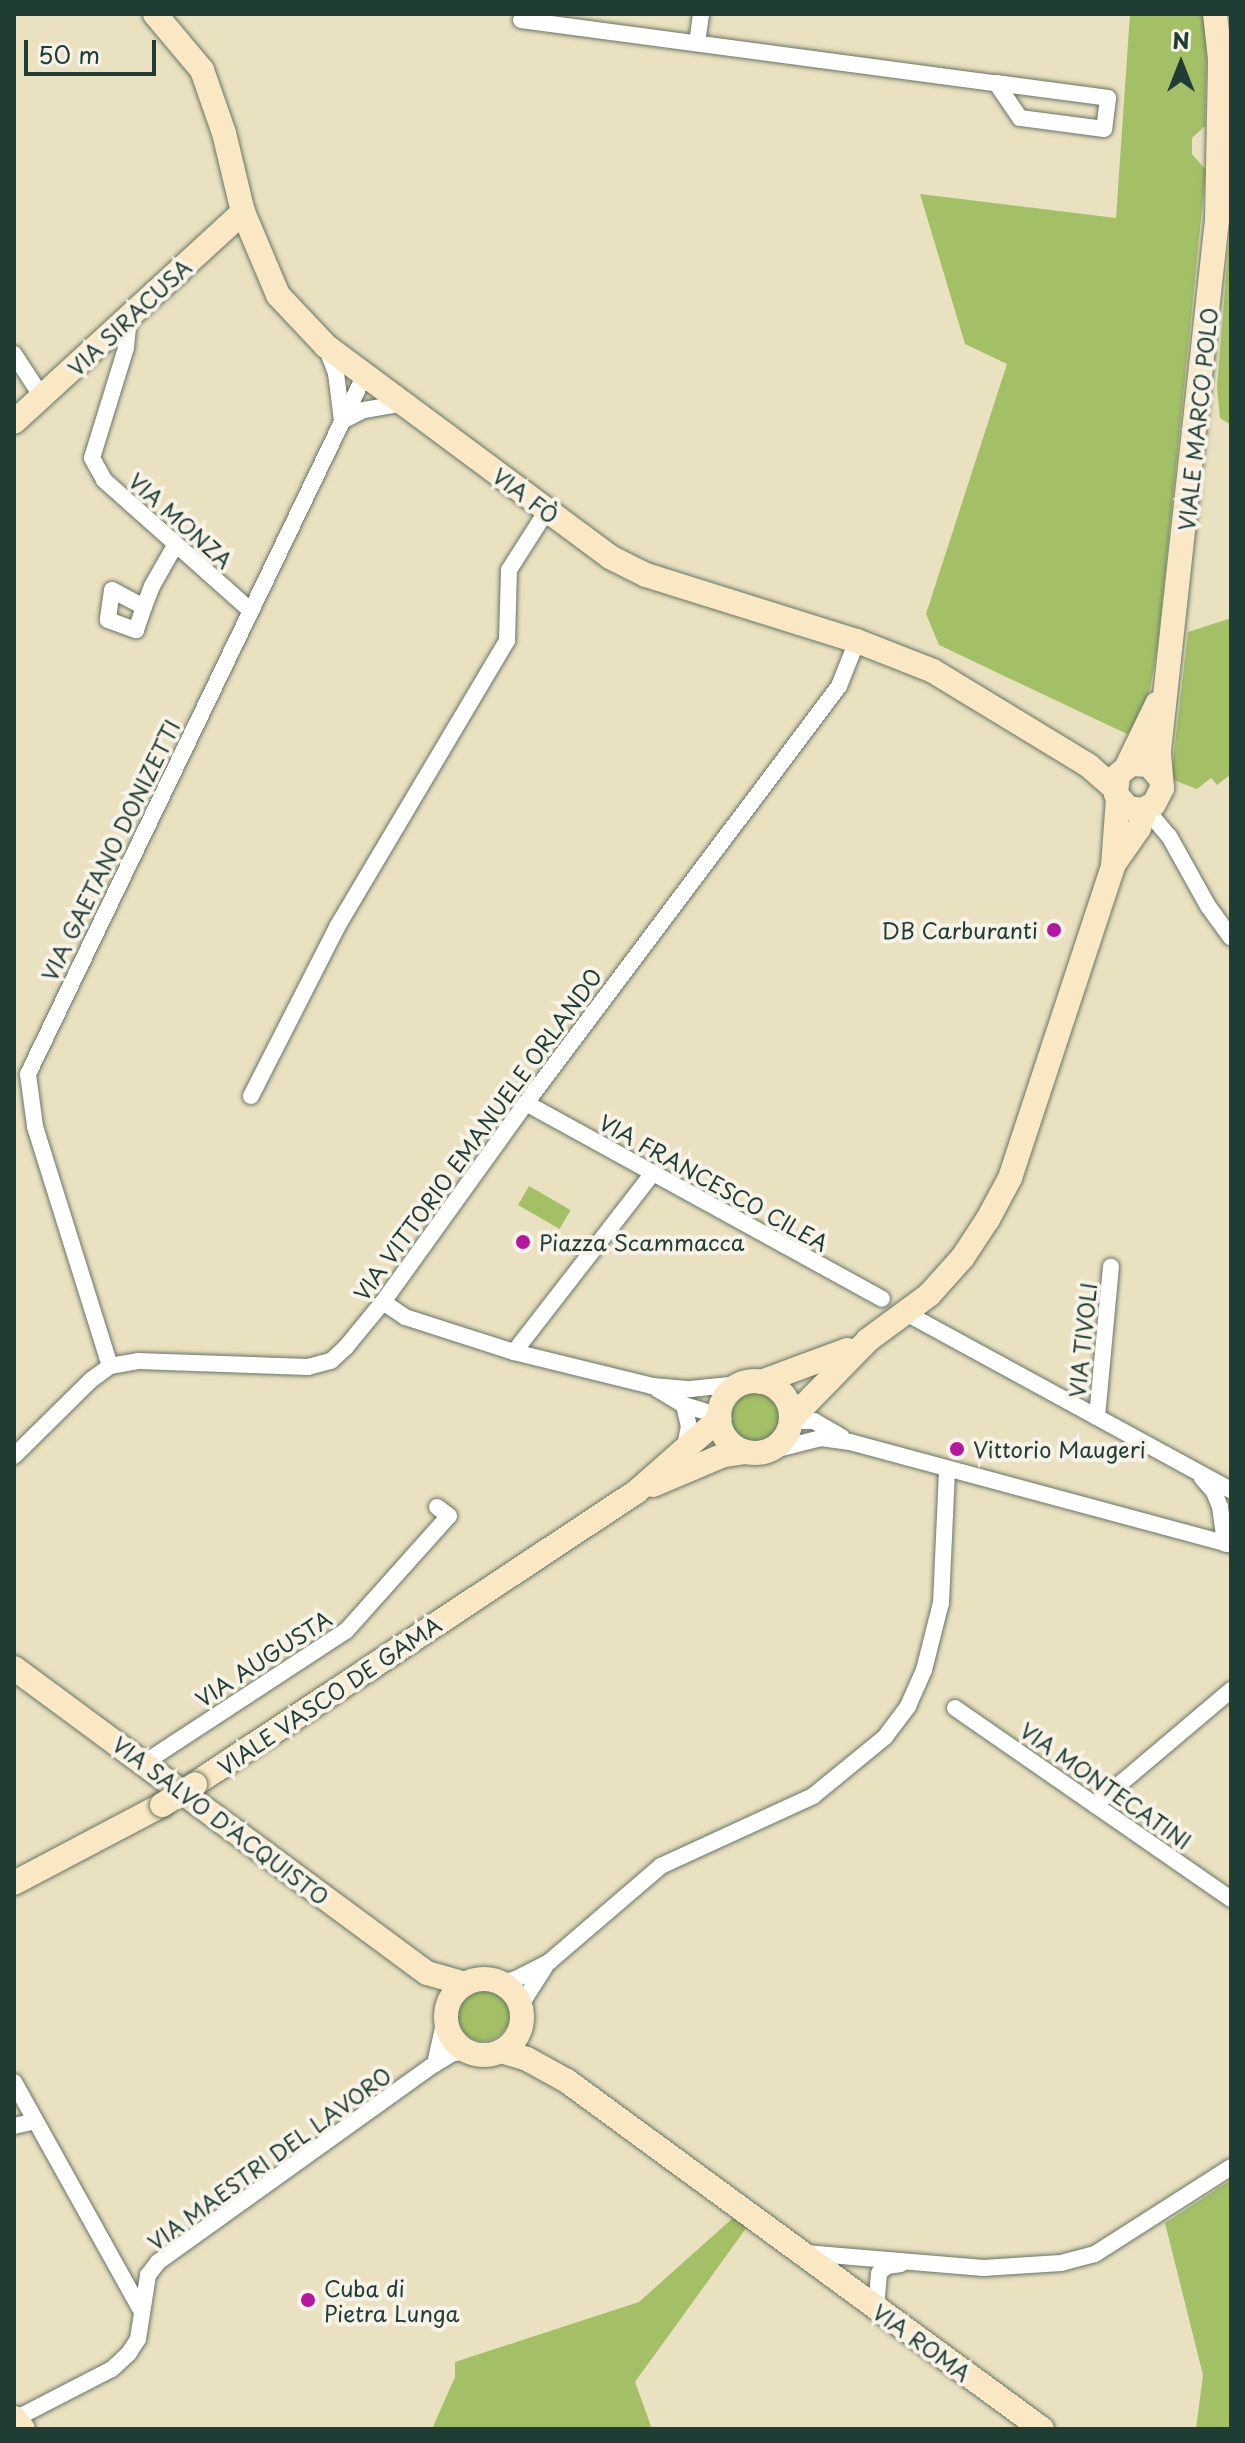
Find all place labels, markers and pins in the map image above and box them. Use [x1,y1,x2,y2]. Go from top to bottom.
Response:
place label: DB Carburanti [882,917,1038,943]
marker: DB Carburanti [1045,921,1063,939]
place label: Piazza Scammacca [539,1229,745,1255]
marker: Piazza Scammacca [514,1233,532,1251]
place label: Vittorio Maugeri [973,1436,1146,1462]
marker: Vittorio Maugeri [948,1440,966,1458]
place label: Cuba di Pietra Lunga [324,2274,459,2326]
marker: Cuba di Pietra Lunga [299,2291,317,2309]

